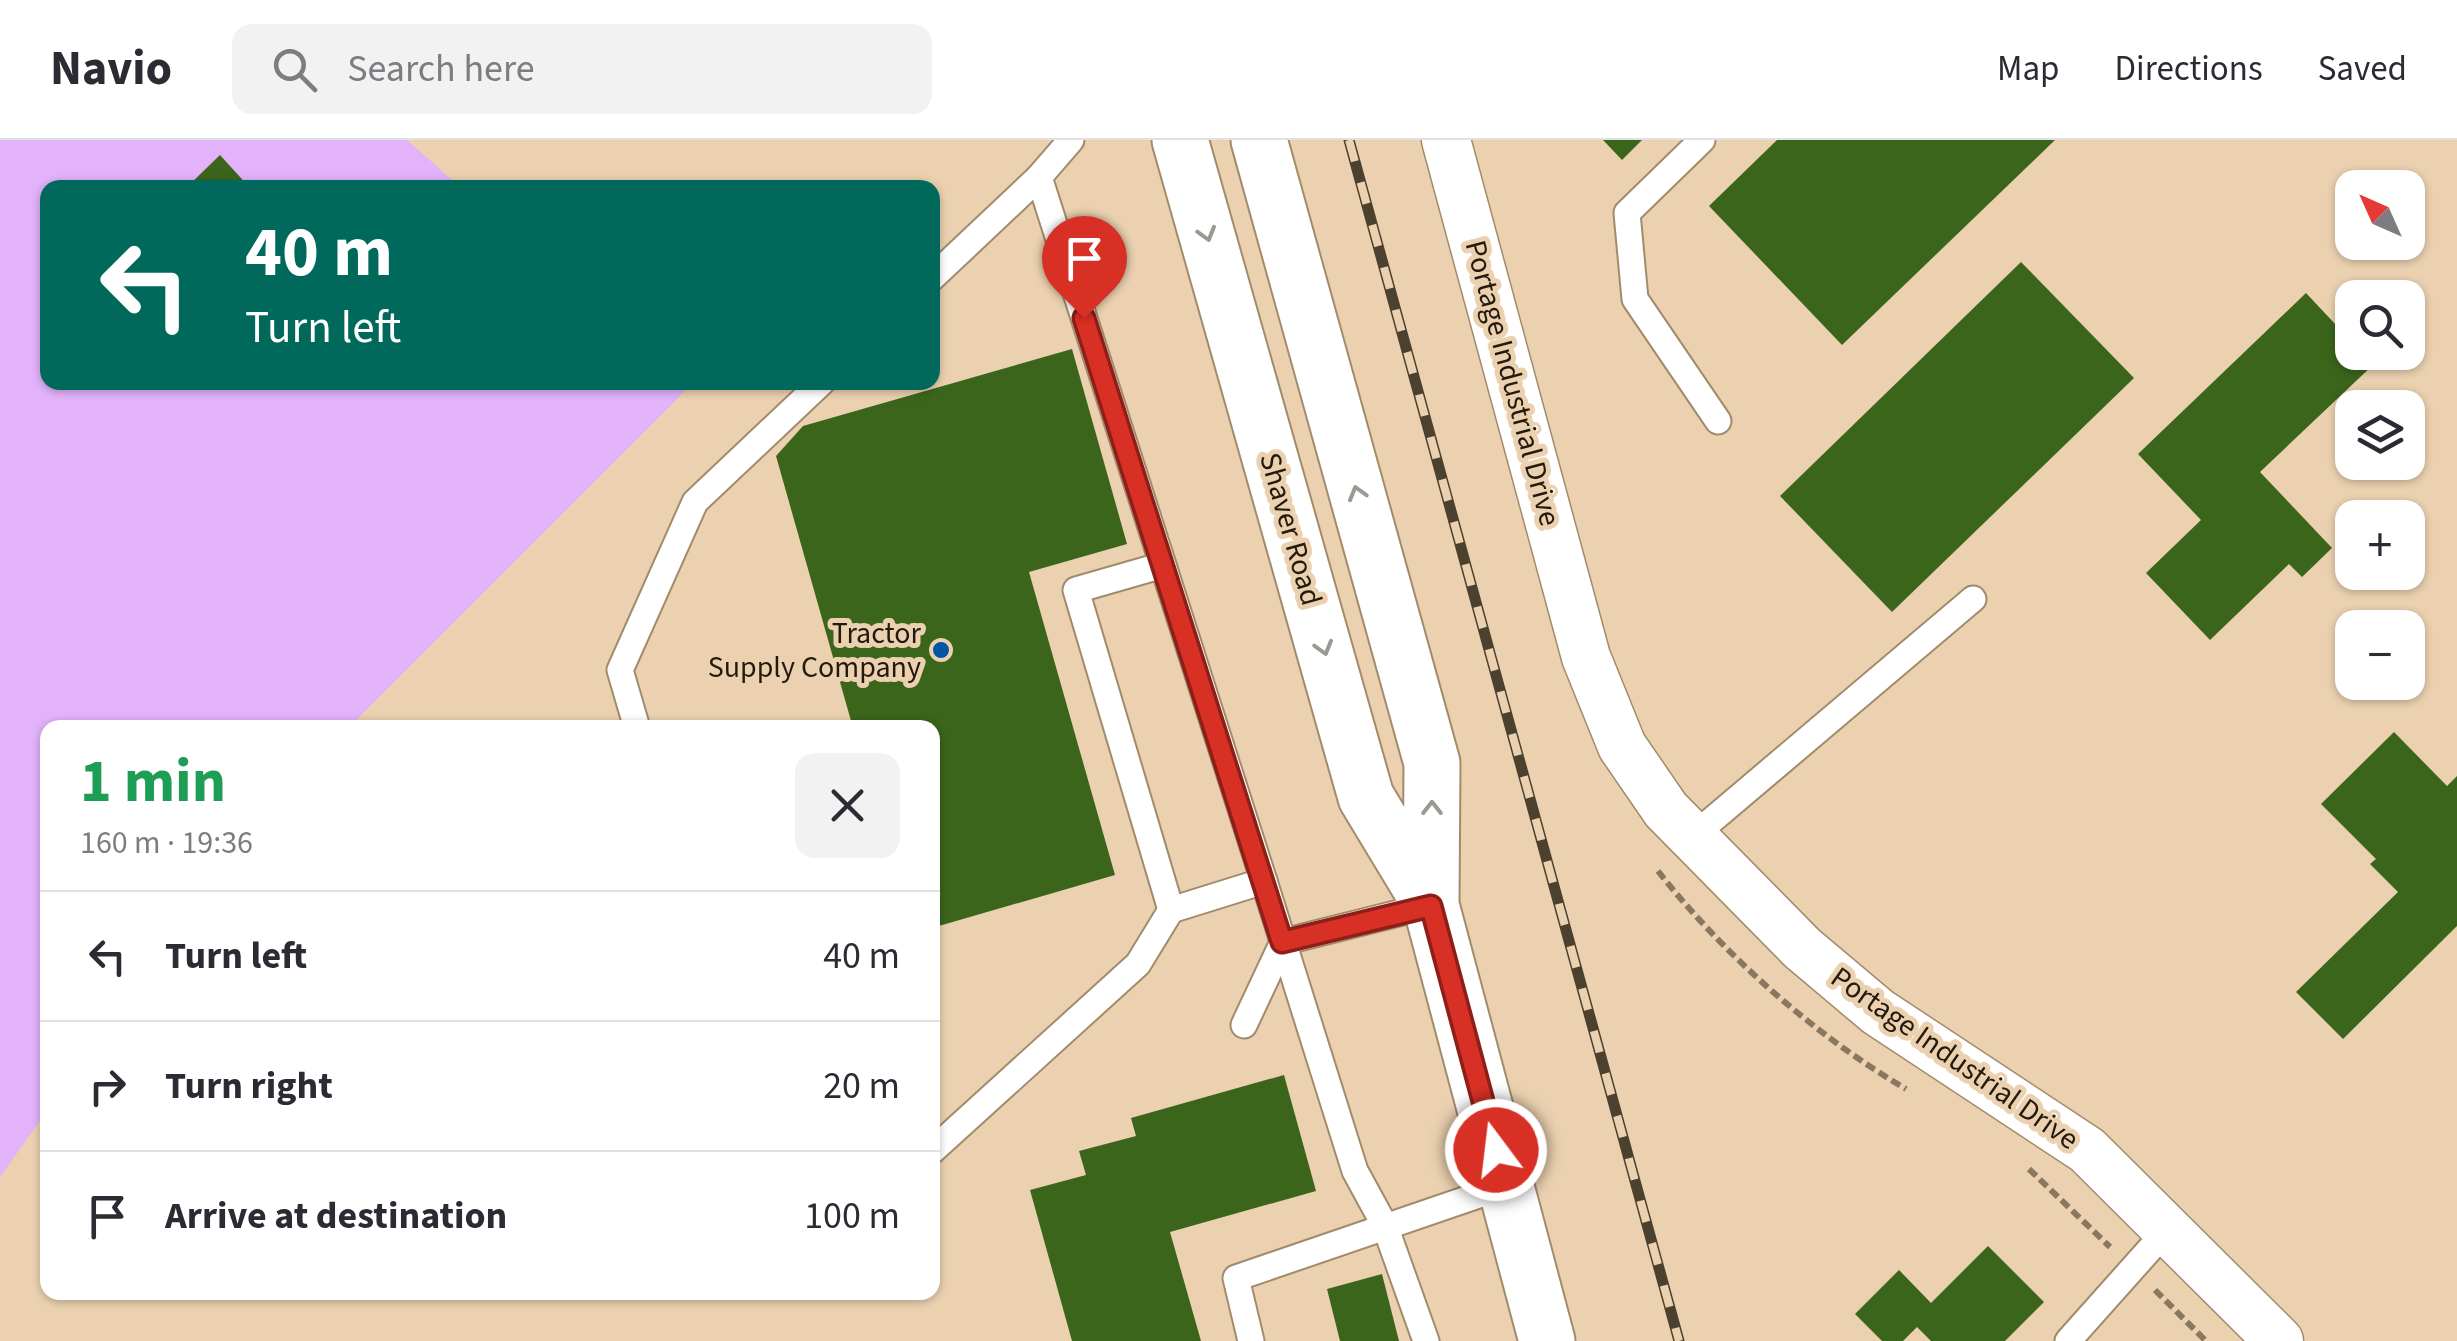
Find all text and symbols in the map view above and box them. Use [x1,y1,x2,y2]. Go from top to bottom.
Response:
search box [232,24,932,114]
text: Navio [50,35,172,103]
icon: search [267,42,322,97]
text: Search here [347,42,535,96]
text: Map [1997,44,2060,94]
text: Directions [2115,44,2263,94]
text: Saved [2318,44,2407,94]
north arrow [2335,170,2425,260]
map controls [2335,170,2425,700]
text: 40 m [245,203,393,303]
pin [1042,216,1127,319]
icon: left [80,220,210,350]
one-way arrow [1195,225,1216,242]
icon: arrive [1057,231,1112,286]
street label: Portage Industrial Drive [1454,236,1571,531]
button: search [2335,280,2425,370]
text: Turn left [245,296,401,360]
button: layers [2335,390,2425,480]
street label: Shaver Road [1248,448,1333,611]
one-way arrow [1348,485,1369,502]
button: + [2335,500,2425,590]
button: − [2335,610,2425,700]
place label: Tractor Supply Company [708,612,922,689]
one-way arrow [1312,638,1333,655]
marker: Tractor Supply Company [930,639,952,661]
text: 1 min [80,740,226,825]
button: close [795,753,900,858]
one-way arrow [1421,799,1443,814]
text: 160 m · 19:36 [80,820,253,866]
icon: left [80,929,135,984]
text: Turn left [165,929,307,983]
text: 40 m [823,929,900,983]
street label: Portage Industrial Drive [1822,956,2088,1160]
icon: right [80,1059,135,1114]
text: Turn right [165,1059,333,1113]
text: 20 m [823,1059,900,1113]
position arrow [1444,1098,1548,1202]
icon: arrive [80,1189,135,1244]
text: Arrive at destination [165,1189,507,1243]
text: 100 m [804,1189,900,1243]

